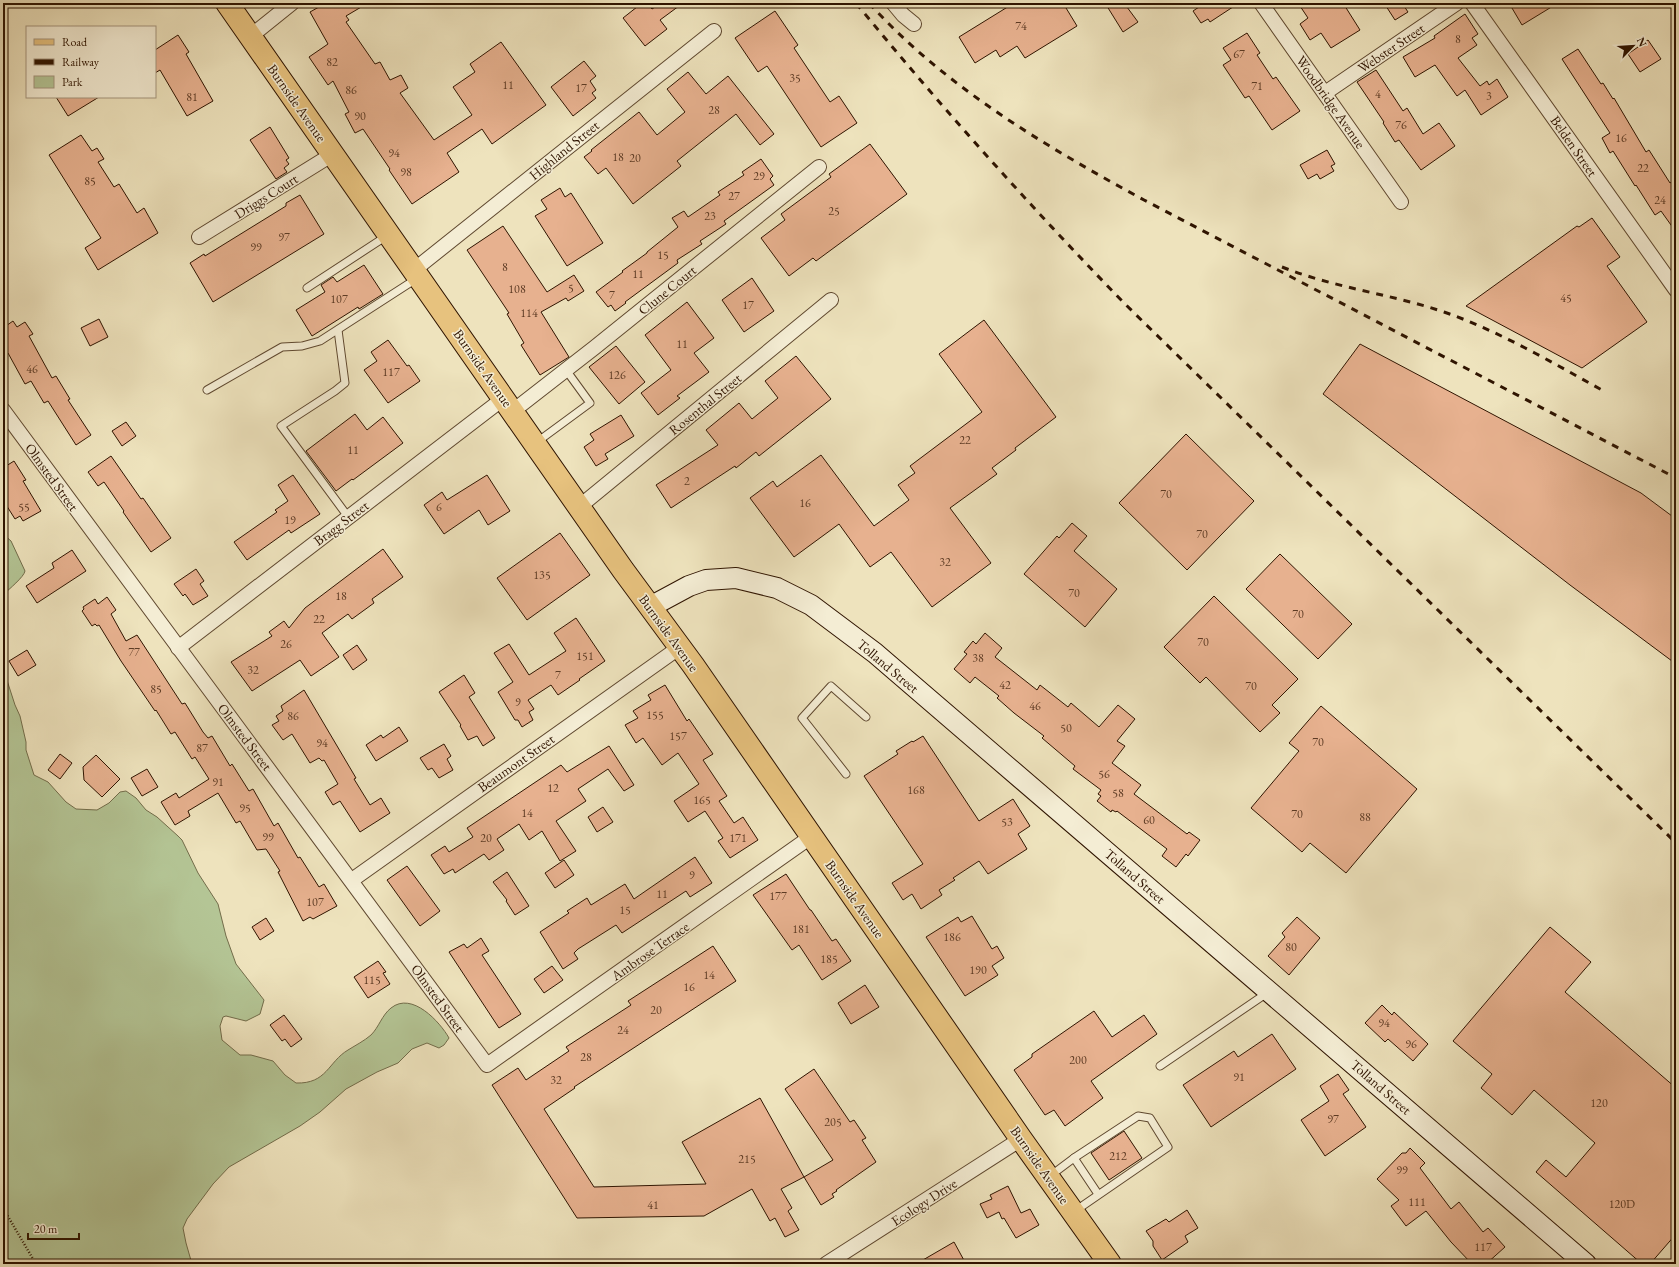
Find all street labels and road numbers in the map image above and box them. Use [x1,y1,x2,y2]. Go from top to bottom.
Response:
street label: Webster Street [1354,19,1428,77]
street label: Woodbridge Avenue [1292,52,1370,152]
street label: Burnside Avenue [263,61,331,146]
street label: Belden Street [1546,112,1602,181]
street label: Highland Street [525,116,603,184]
street label: Driggs Court [231,169,302,223]
street label: Clune Court [634,261,700,319]
street label: Burnside Avenue [449,326,517,411]
street label: Rosenthal Street [665,369,745,439]
street label: Olmsted Street [21,439,83,515]
street label: Bragg Street [310,496,373,550]
street label: Burnside Avenue [635,591,703,676]
street label: Tolland Street [853,635,923,697]
street label: Olmsted Street [214,700,277,775]
street label: Beaumont Street [474,730,558,796]
street label: Tolland Street [1101,845,1170,908]
street label: Burnside Avenue [821,857,889,942]
street label: Ambrose Terrace [607,917,693,985]
street label: Olmsted Street [407,960,469,1036]
street label: Tolland Street [1347,1056,1416,1119]
street label: Burnside Avenue [1006,1123,1074,1208]
street label: Ecology Drive [888,1174,961,1230]

